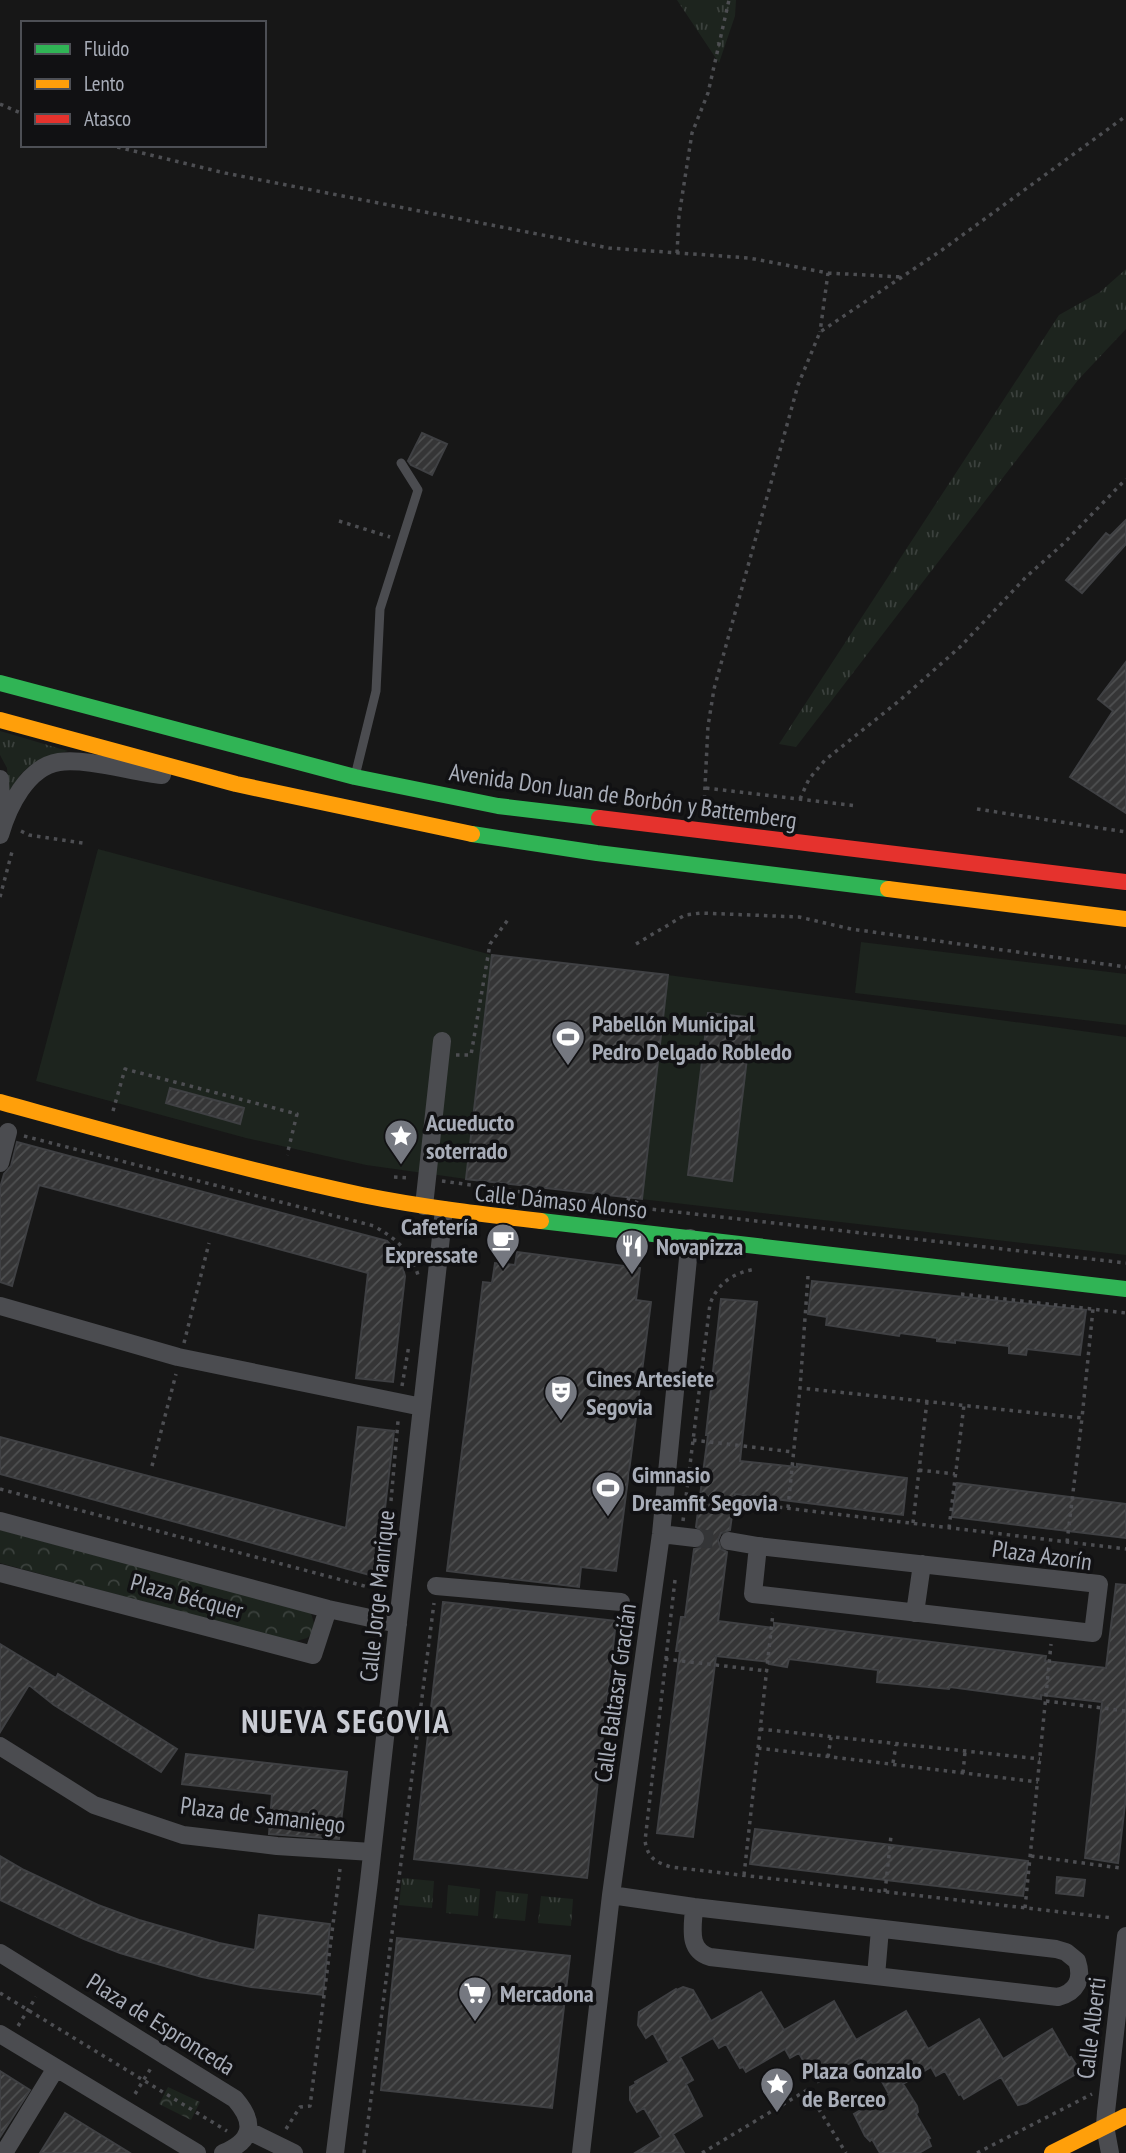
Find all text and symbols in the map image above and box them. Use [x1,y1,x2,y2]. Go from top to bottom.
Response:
legend [21,21,266,147]
text: Fluido [84,35,129,62]
text: Lento [84,70,124,97]
text: Atasco [84,105,131,132]
street label: Avenida Don Juan de Borbón y Battemberg [447,756,799,836]
place label: Pabellón Municipal Pedro Delgado Robledo [592,1008,792,1067]
sports icon: Pabellón Municipal Pedro Delgado Robledo [549,1018,587,1067]
place label: Acueducto soterrado [425,1107,515,1166]
place icon: Acueducto soterrado [382,1117,420,1166]
street label: Calle Dámaso Alonso [473,1177,649,1225]
place label: Cafetería Expressate [385,1211,478,1270]
cafe icon: Cafetería Expressate [484,1221,522,1270]
restaurant icon: Novapizza [613,1227,651,1276]
place label: Novapizza [656,1231,743,1262]
place label: Cines Artesiete Segovia [586,1363,714,1422]
theatre icon: Cines Artesiete Segovia [542,1373,580,1422]
place label: Gimnasio Dreamfit Segovia [632,1459,778,1518]
sports icon: Gimnasio Dreamfit Segovia [589,1469,627,1518]
street label: Calle Jorge Manrique [353,1509,401,1683]
street label: Plaza Azorín [990,1533,1094,1577]
street label: Plaza Bécquer [127,1566,247,1626]
street label: Calle Baltasar Gracián [587,1602,643,1784]
district label: NUEVA SEGOVIA [241,1700,451,1742]
street label: Plaza de Samaniego [179,1789,347,1841]
street label: Plaza de Espronceda [81,1966,241,2082]
supermarket icon: Mercadona [456,1974,494,2023]
street label: Calle Alberti [1069,1975,1113,2081]
place label: Mercadona [500,1978,594,2009]
place label: Plaza Gonzalo de Berceo [802,2055,922,2114]
place icon: Plaza Gonzalo de Berceo [758,2065,796,2114]

